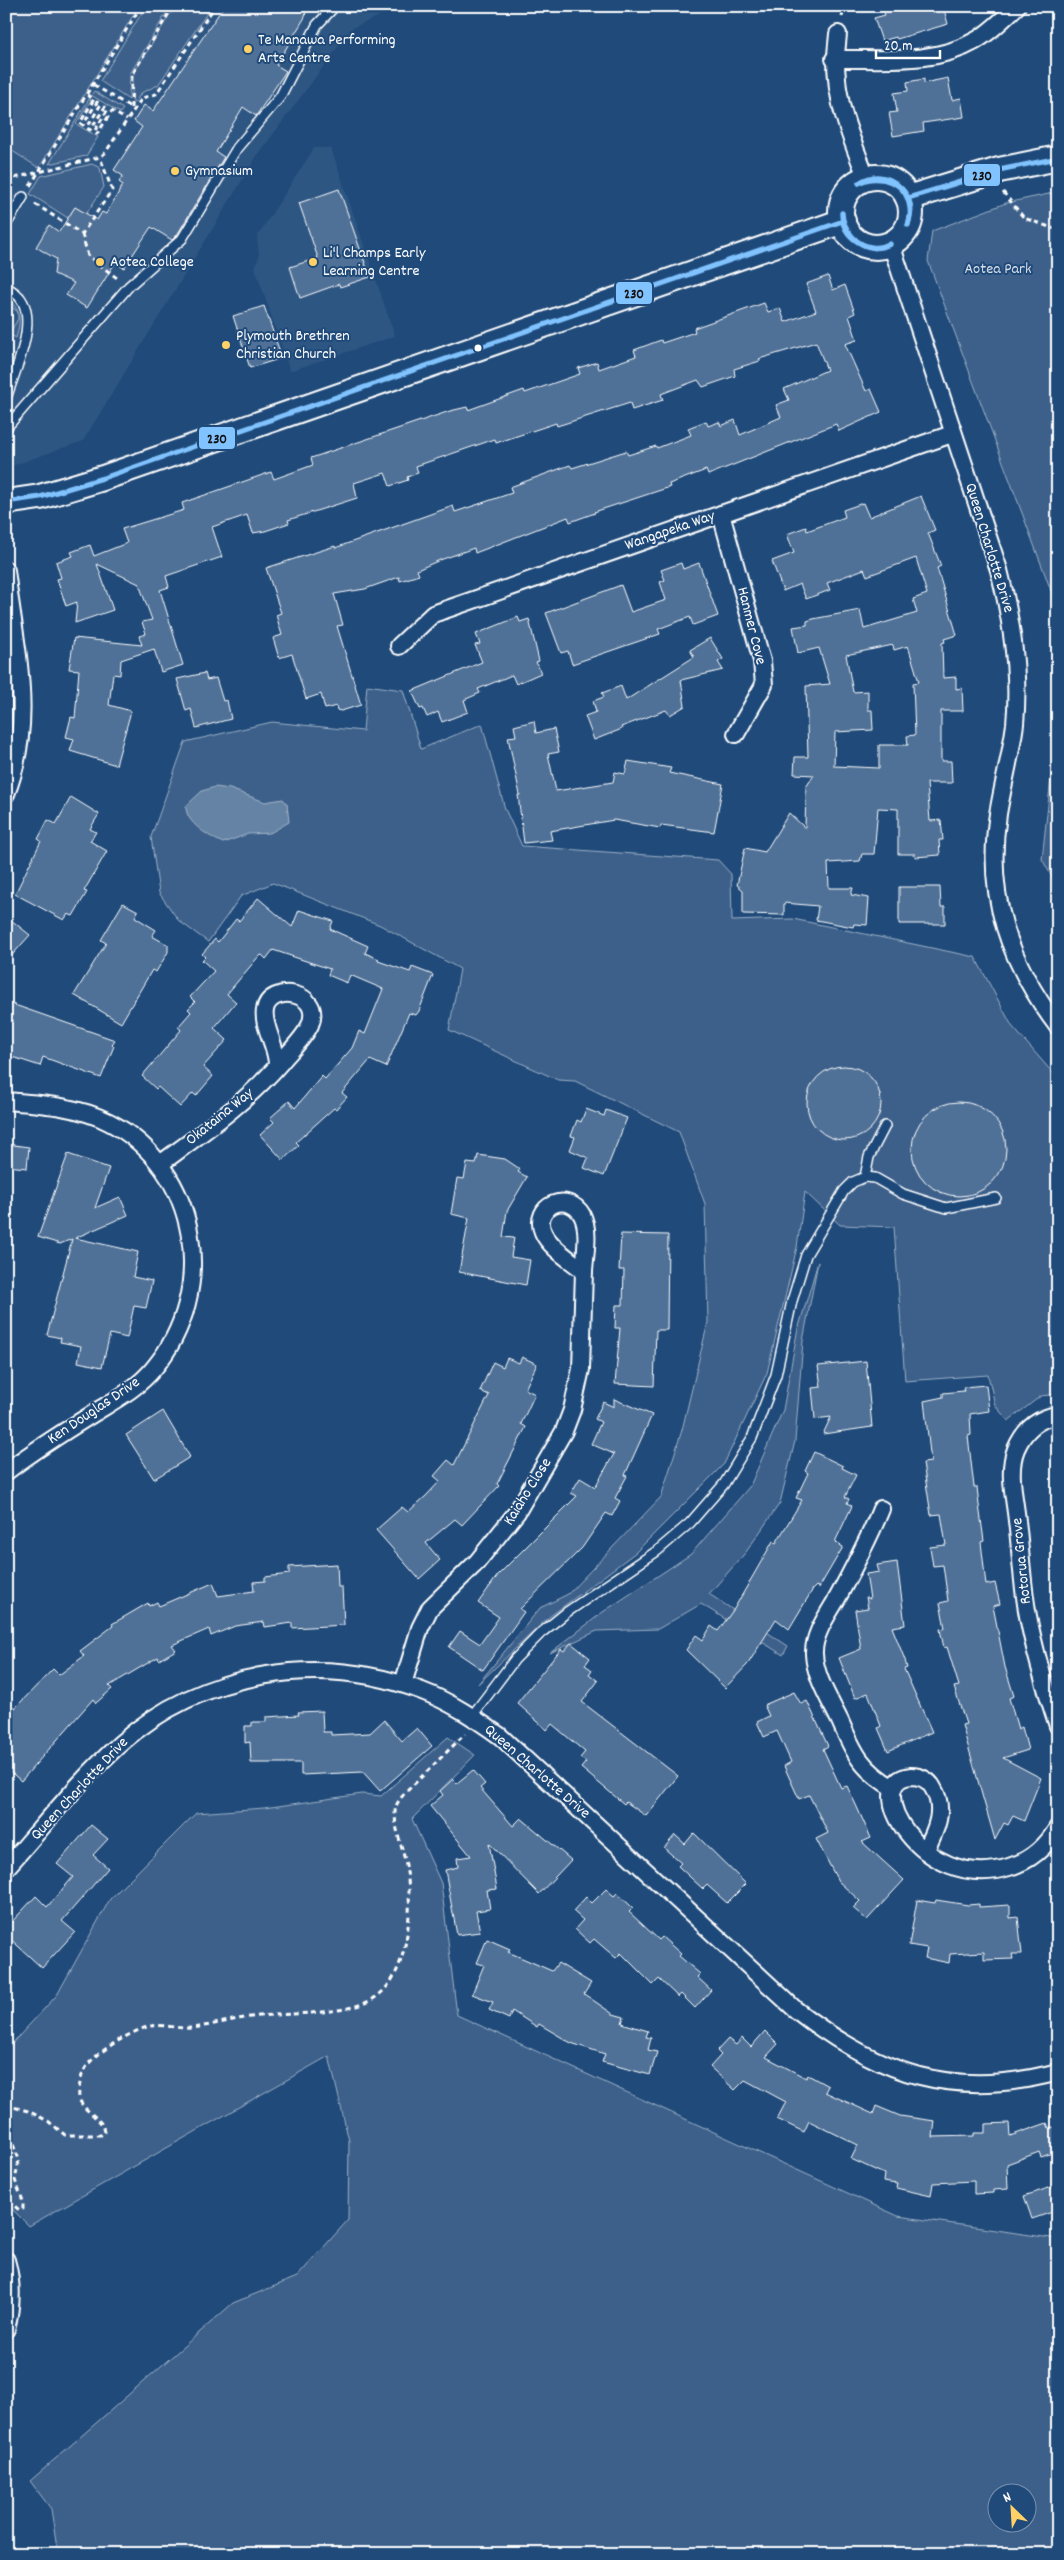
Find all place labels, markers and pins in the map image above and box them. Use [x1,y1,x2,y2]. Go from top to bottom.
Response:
place label: Te Manawa Performing Arts Centre [258,29,396,70]
marker: Te Manawa Performing Arts Centre [242,43,254,55]
place label: Gymnasium [185,160,253,183]
marker: Gymnasium [169,165,181,177]
place label: Li'l Champs Early Learning Centre [323,242,426,283]
place label: Aotea College [110,251,194,274]
marker: Aotea College [94,256,106,268]
marker: Li'l Champs Early Learning Centre [307,256,319,268]
place label: Plymouth Brethren Christian Church [236,325,350,366]
marker: Plymouth Brethren Christian Church [220,339,232,351]
unlabelled marker [473,343,483,353]

